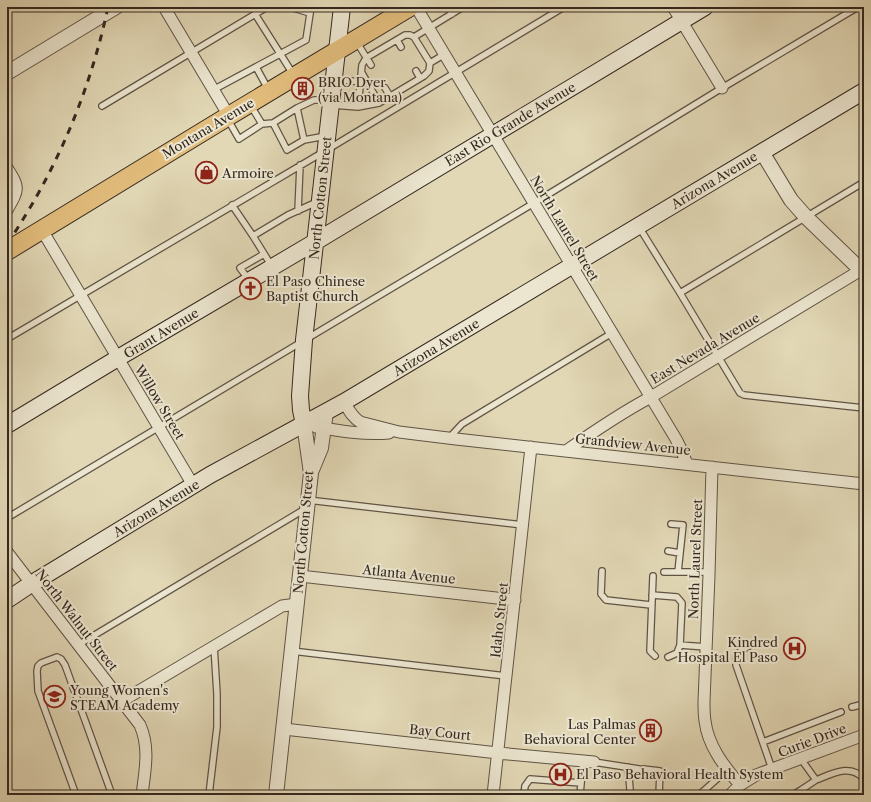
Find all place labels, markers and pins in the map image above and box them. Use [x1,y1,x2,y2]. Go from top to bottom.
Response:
place label: BRIO Dyer (via Montana) [318,74,402,105]
building icon: BRIO Dyer (via Montana) [290,76,316,102]
shop icon: Armoire [193,160,219,186]
place label: Armoire [221,165,274,181]
place label: El Paso Chinese Baptist Church [266,273,365,304]
church icon: El Paso Chinese Baptist Church [237,275,263,301]
place label: Kindred Hospital El Paso [678,634,778,665]
hospital icon: Kindred Hospital El Paso [781,636,807,662]
place label: Young Women's STEAM Academy [69,682,180,713]
school or university icon: Young Women's STEAM Academy [41,684,67,710]
place label: Las Palmas Behavioral Center [524,716,637,747]
building icon: Las Palmas Behavioral Center [638,718,664,744]
hospital icon: El Paso Behavioral Health System [548,761,574,787]
place label: El Paso Behavioral Health System [576,766,784,782]

